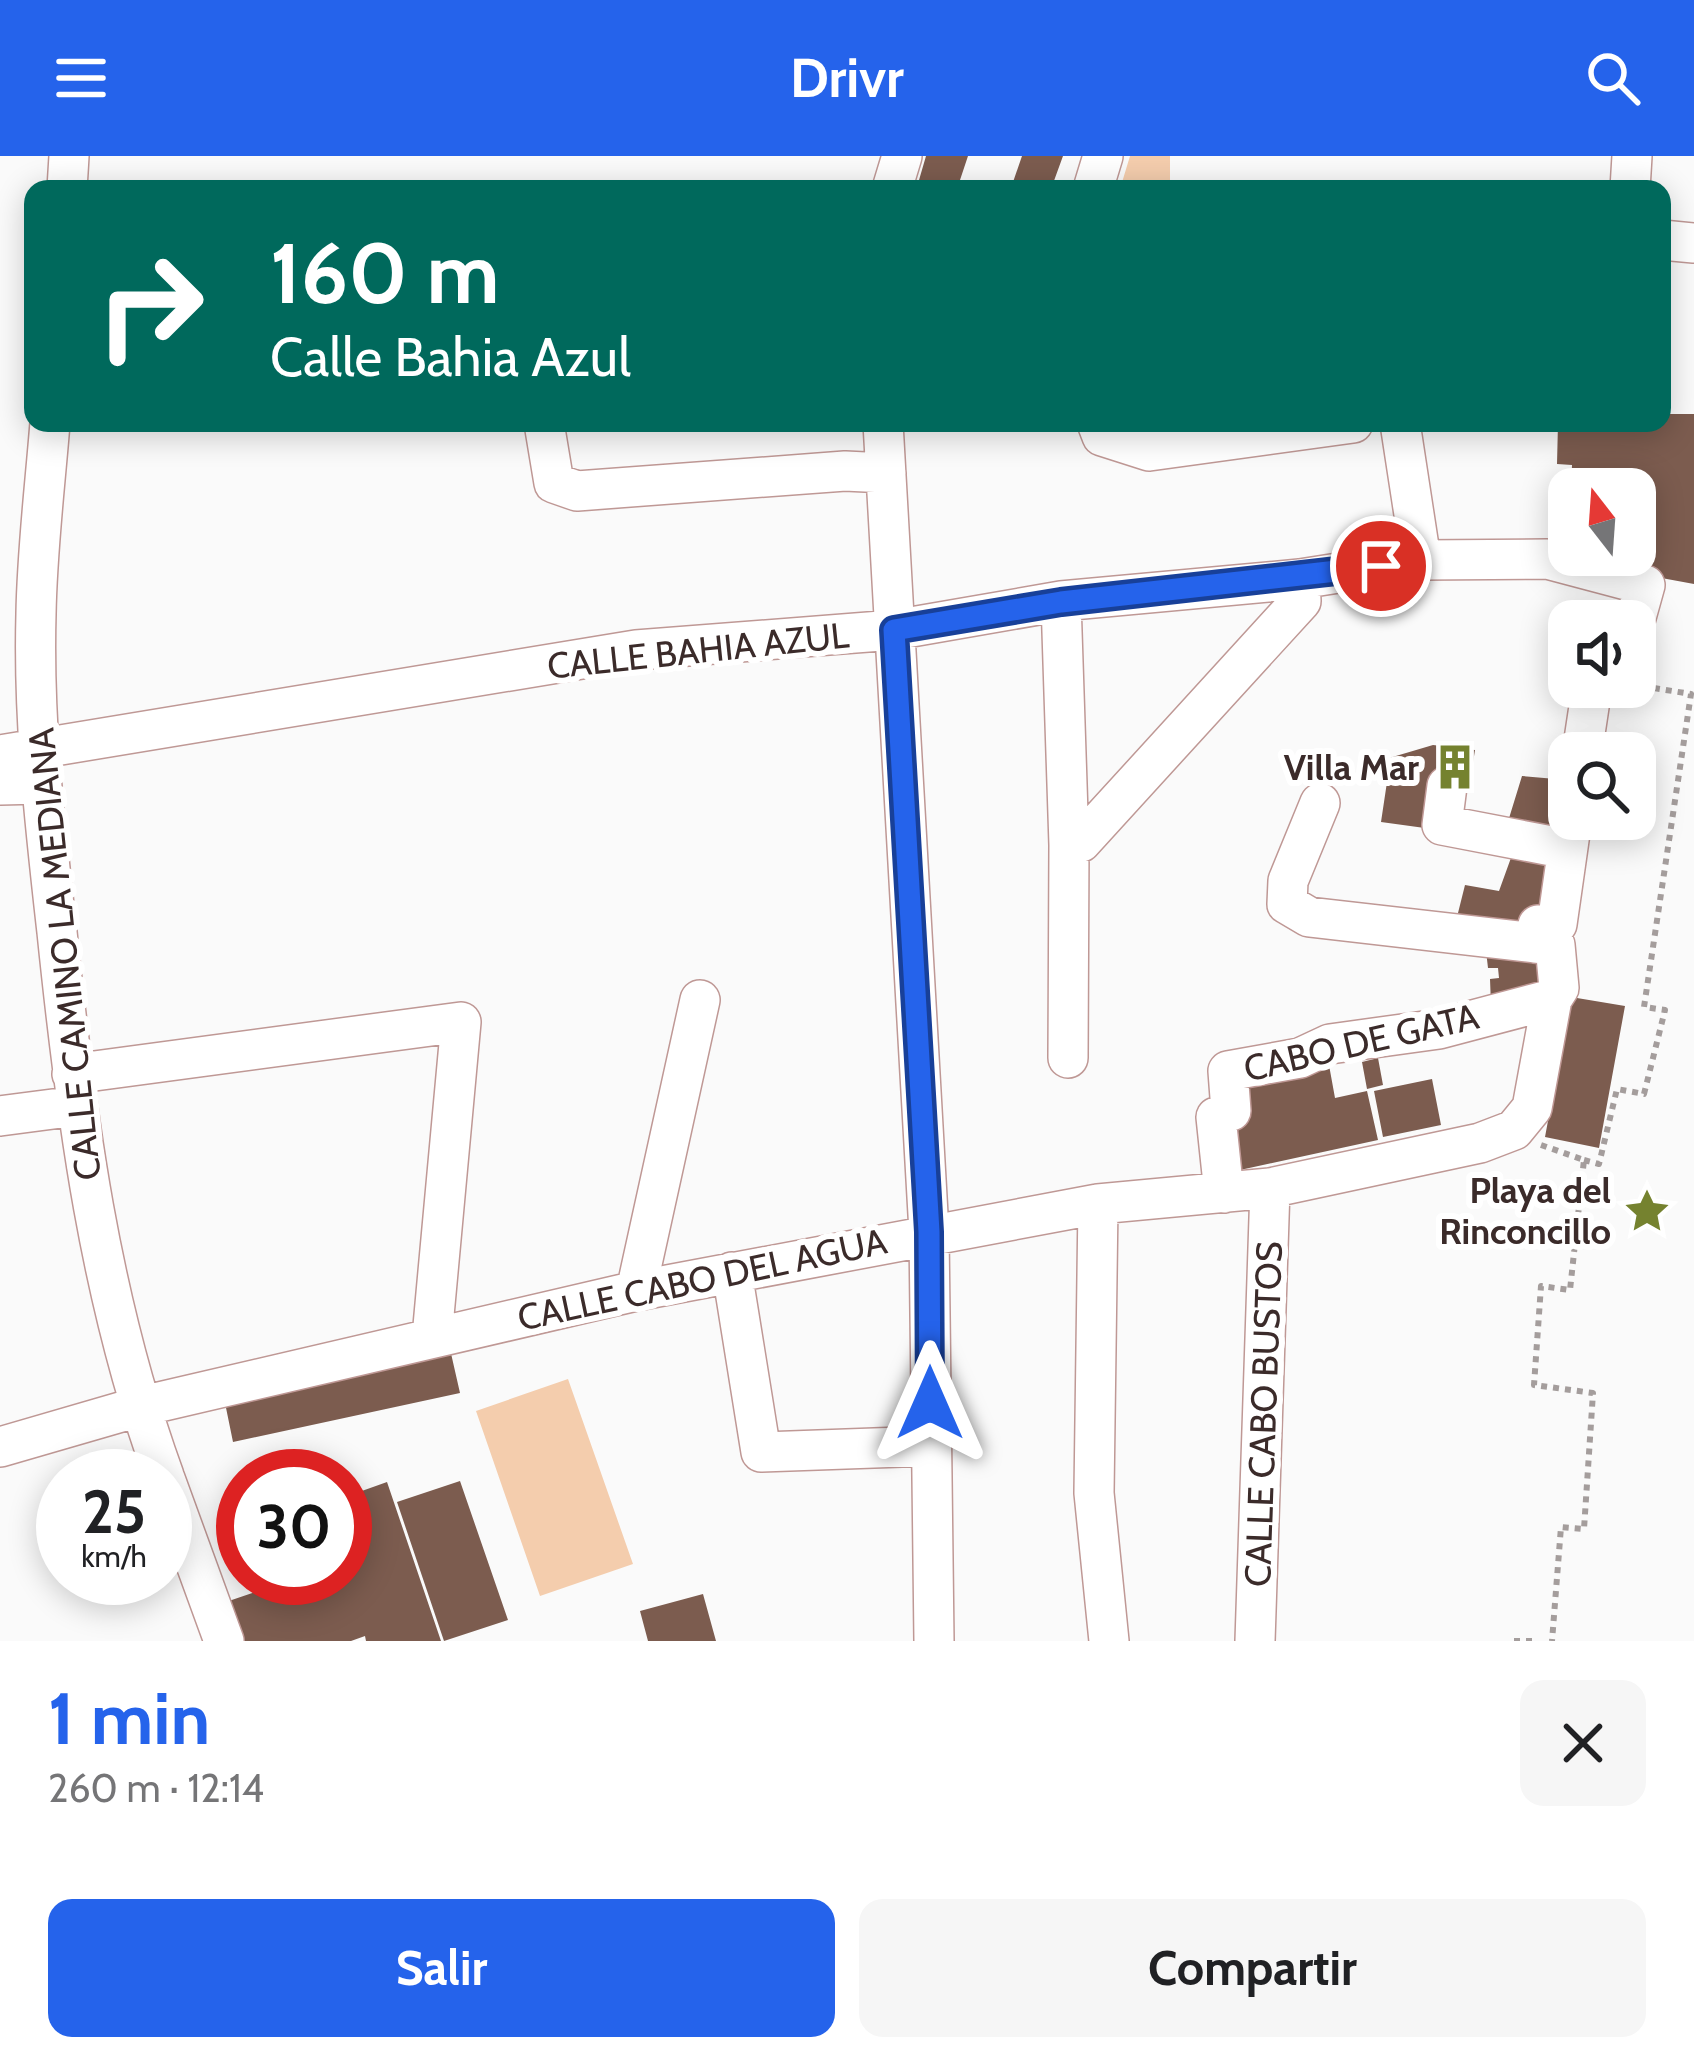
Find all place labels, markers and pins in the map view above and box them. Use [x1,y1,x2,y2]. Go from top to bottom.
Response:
pin [1330,515,1432,617]
building icon: Villa Mar [1430,742,1480,792]
place label: Villa Mar [1284,745,1419,789]
place label: Playa del Rinconcillo [1439,1168,1611,1253]
place icon: Playa del Rinconcillo [1622,1186,1672,1236]

